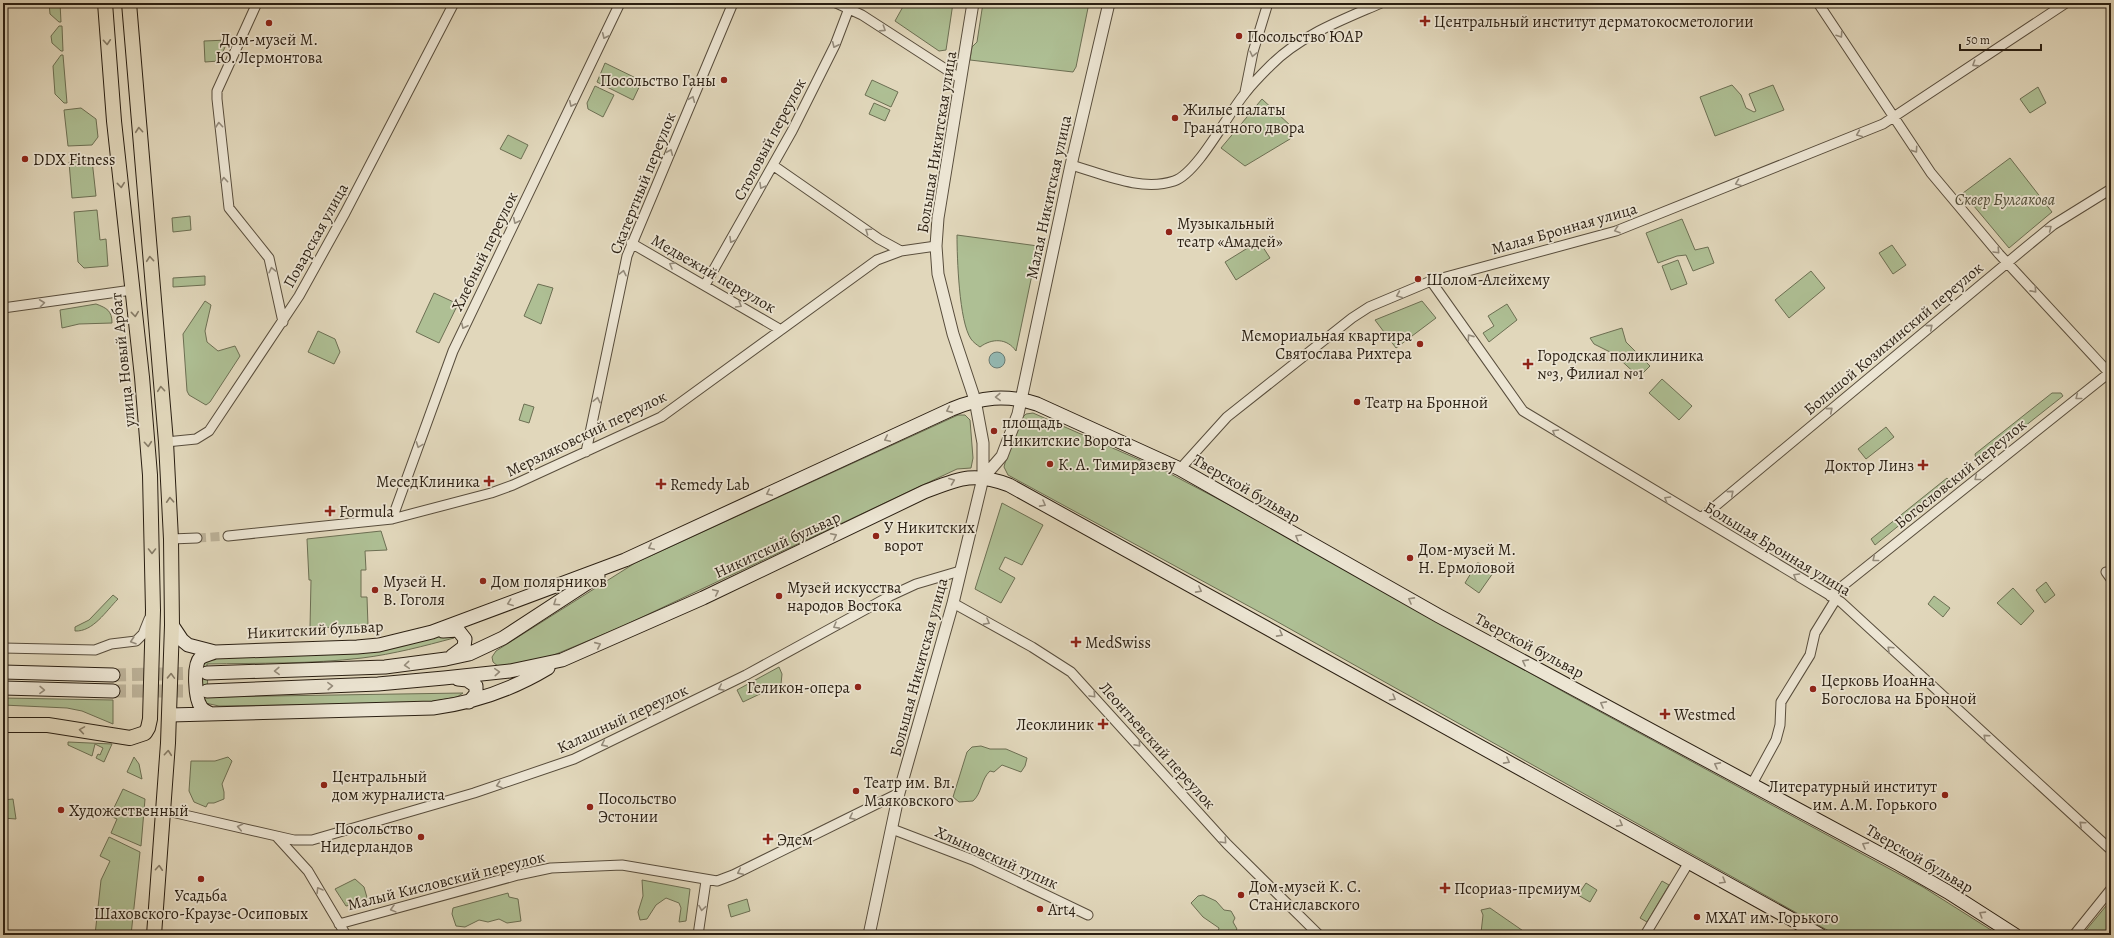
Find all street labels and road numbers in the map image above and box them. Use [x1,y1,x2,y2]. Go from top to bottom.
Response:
street label: Большая Никитская улица [912,49,962,235]
street label: Столовый переулок [728,74,811,205]
street label: Скатертный переулок [604,109,681,258]
street label: Малая Никитская улица [1021,113,1077,281]
street label: Поварская улица [278,179,354,292]
street label: Хлебный переулок [446,188,523,315]
street label: Малая Бронная улица [1489,197,1640,260]
street label: Медвежий переулок [647,229,780,319]
street label: Большой Козихинский переулок [1799,257,1988,420]
street label: улица Новый Арбат [105,292,141,429]
street label: Мерзляковский переулок [503,385,670,482]
street label: Богословский переулок [1890,414,2031,534]
street label: Тверской бульвар [1189,449,1304,529]
street label: Большая Бронная улица [1700,496,1856,602]
street label: Никитский бульвар [711,506,844,584]
street label: Большая Никитская улица [885,575,954,759]
street label: Тверской бульвар [1471,608,1588,684]
street label: Никитский бульвар [246,615,384,645]
street label: Леонтьевский переулок [1094,677,1221,814]
street label: Калашный переулок [553,679,691,759]
street label: Тверской бульвар [1862,819,1977,899]
street label: Хлыновский тупик [932,821,1062,895]
street label: Малый Кисловский переулок [345,846,547,916]

